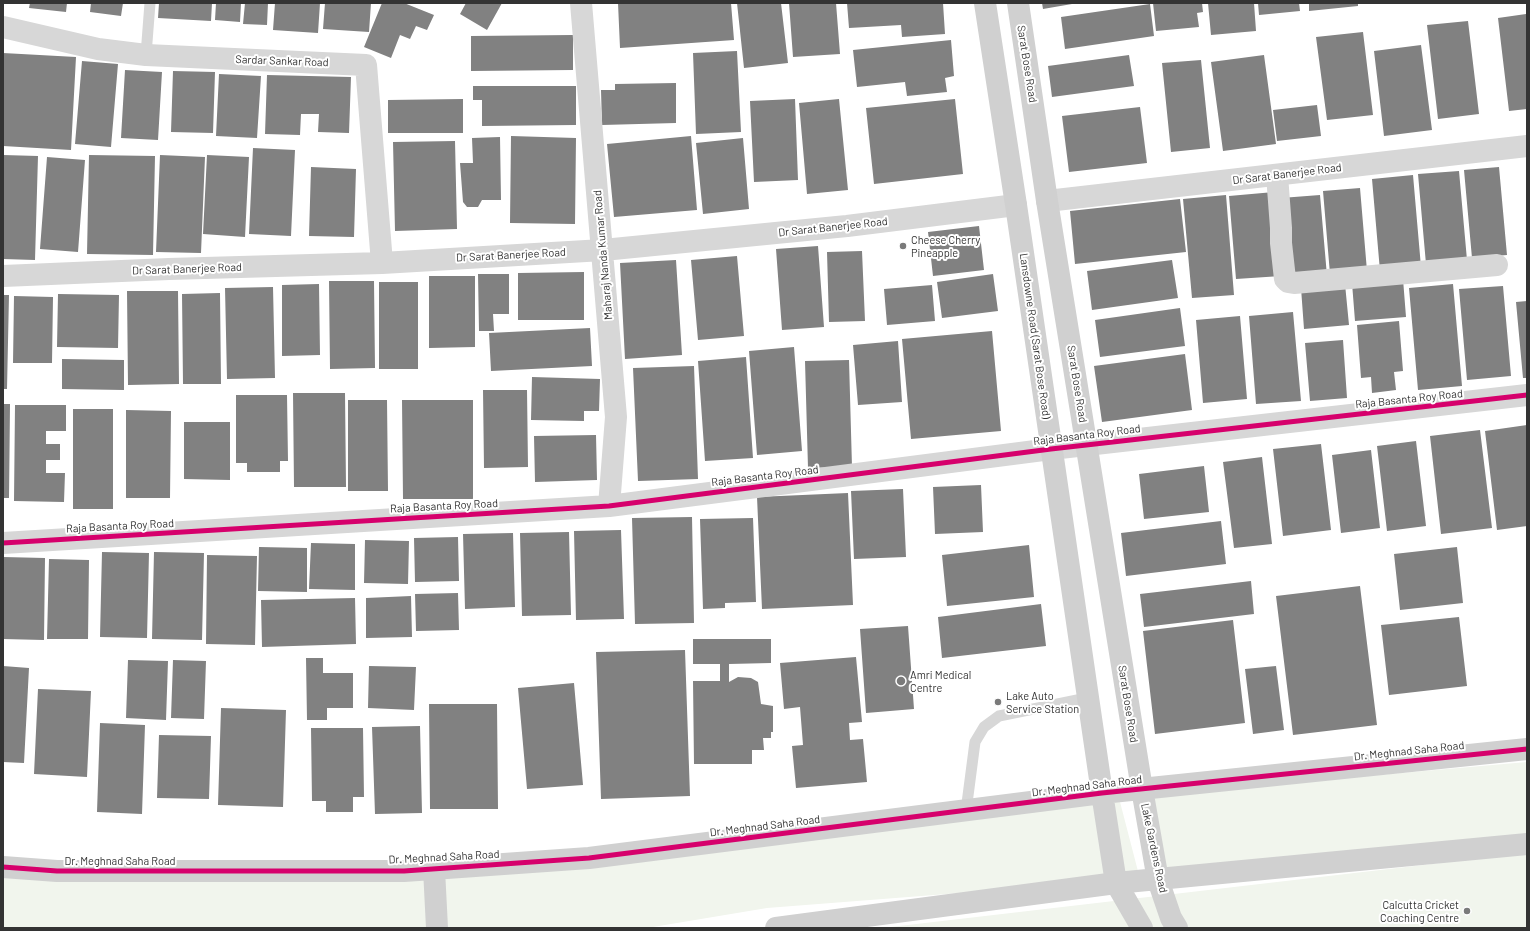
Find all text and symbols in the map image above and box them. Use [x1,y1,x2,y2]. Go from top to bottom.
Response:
street label: Sarat Bose Road [1014,24,1040,104]
street label: Sardar Sankar Road [235,53,329,69]
street label: Dr Sarat Banerjee Road [1232,161,1342,187]
street label: Maharaj Nanda Kumar Road [591,190,615,320]
street label: Dr Sarat Banerjee Road [778,215,888,239]
place label: Cheese Cherry Pineapple [911,233,980,259]
marker: Cheese Cherry Pineapple [898,241,908,251]
street label: Dr Sarat Banerjee Road [456,246,566,264]
street label: Lansdowne Road (Sarat Bose Road) [1017,252,1053,420]
street label: Dr Sarat Banerjee Road [132,260,242,278]
street label: Sarat Bose Road [1064,344,1090,424]
street label: Raja Basanta Roy Road [1355,387,1463,411]
street label: Raja Basanta Roy Road [1033,422,1141,448]
street label: Raja Basanta Roy Road [711,463,819,489]
street label: Raja Basanta Roy Road [390,497,498,515]
street label: Raja Basanta Roy Road [66,517,174,535]
street label: Sarat Bose Road [1115,664,1141,744]
place label: Amri Medical Centre [910,668,971,694]
marker: Amri Medical Centre [895,675,907,687]
place label: Lake Auto Service Station [1006,689,1079,715]
marker: Lake Auto Service Station [993,697,1003,707]
street label: Dr. Meghnad Saha Road [1353,739,1465,763]
street label: Dr. Meghnad Saha Road [1031,773,1143,799]
street label: Lake Gardens Road [1138,802,1170,894]
street label: Dr. Meghnad Saha Road [709,813,821,839]
street label: Dr. Meghnad Saha Road [388,848,500,866]
street label: Dr. Meghnad Saha Road [64,854,176,868]
place label: Calcutta Cricket Coaching Centre [1380,898,1459,924]
marker: Calcutta Cricket Coaching Centre [1462,906,1472,916]

